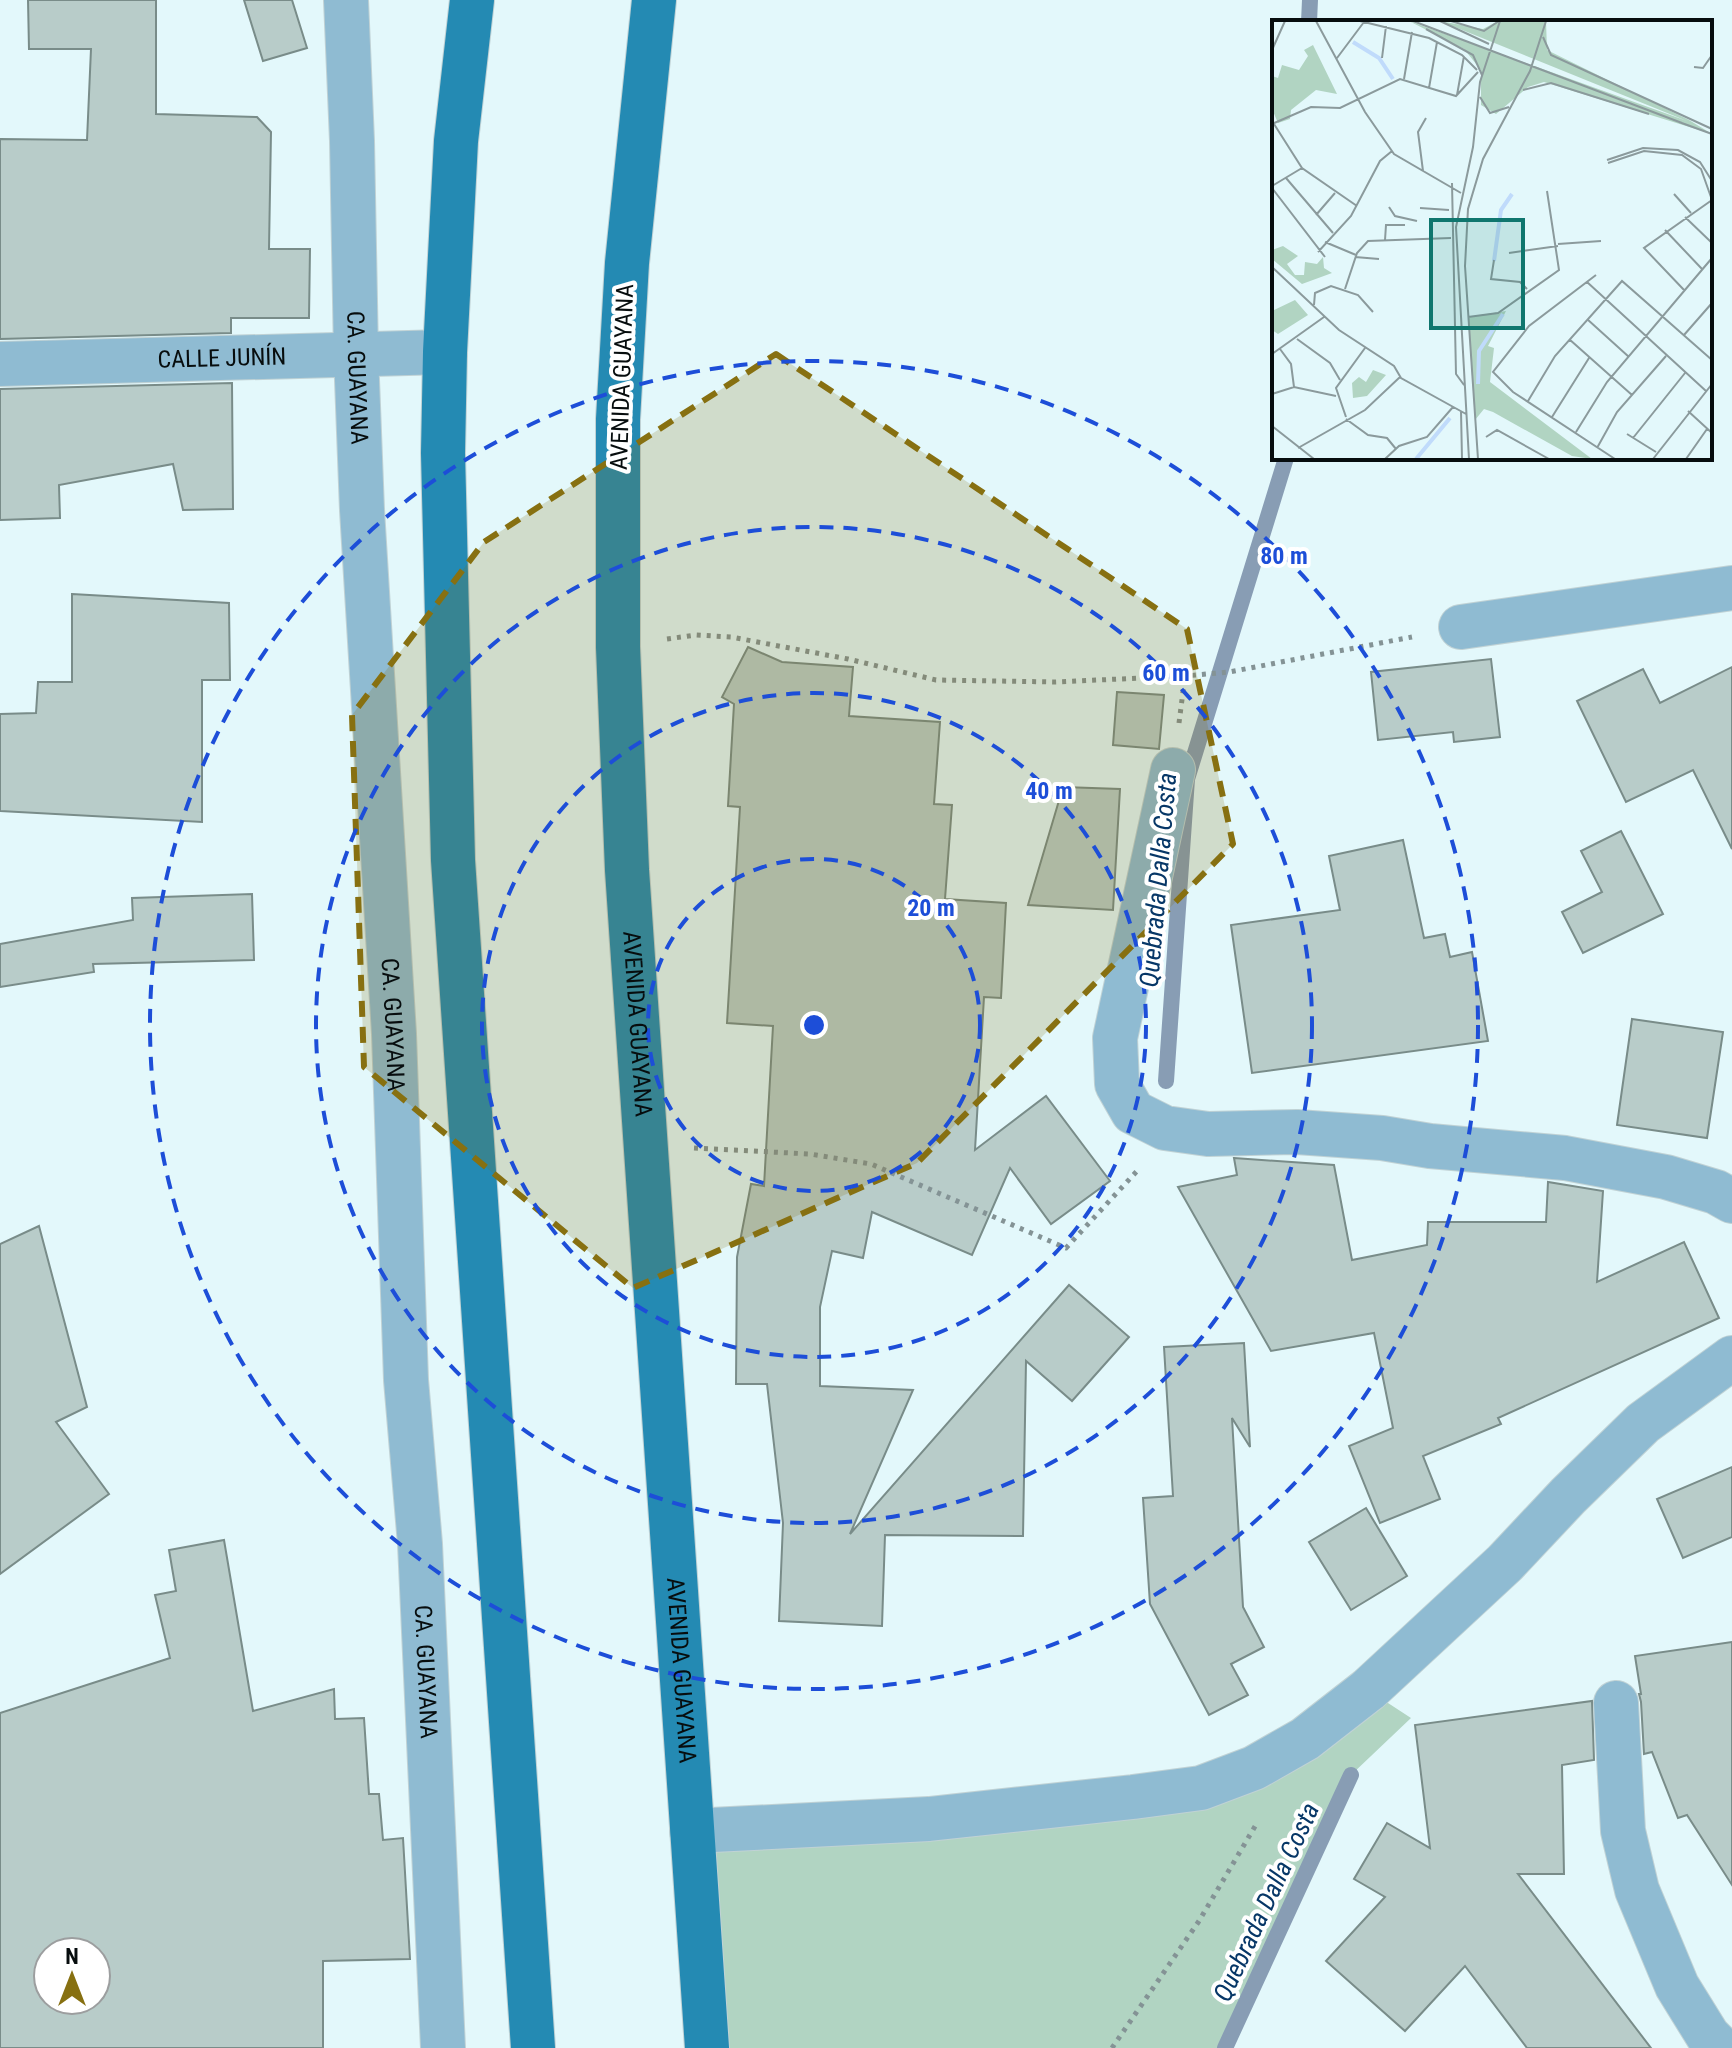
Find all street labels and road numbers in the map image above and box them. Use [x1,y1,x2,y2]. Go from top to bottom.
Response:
street label: AVENIDA GUAYANA [605,283,639,471]
street label: CA. GUAYANA [341,311,373,445]
street label: CALLE JUNÍN [157,342,287,374]
street label: AVENIDA GUAYANA [617,930,658,1118]
street label: CA. GUAYANA [375,957,410,1092]
street label: AVENIDA GUAYANA [661,1576,702,1764]
street label: CA. GUAYANA [409,1604,443,1739]

